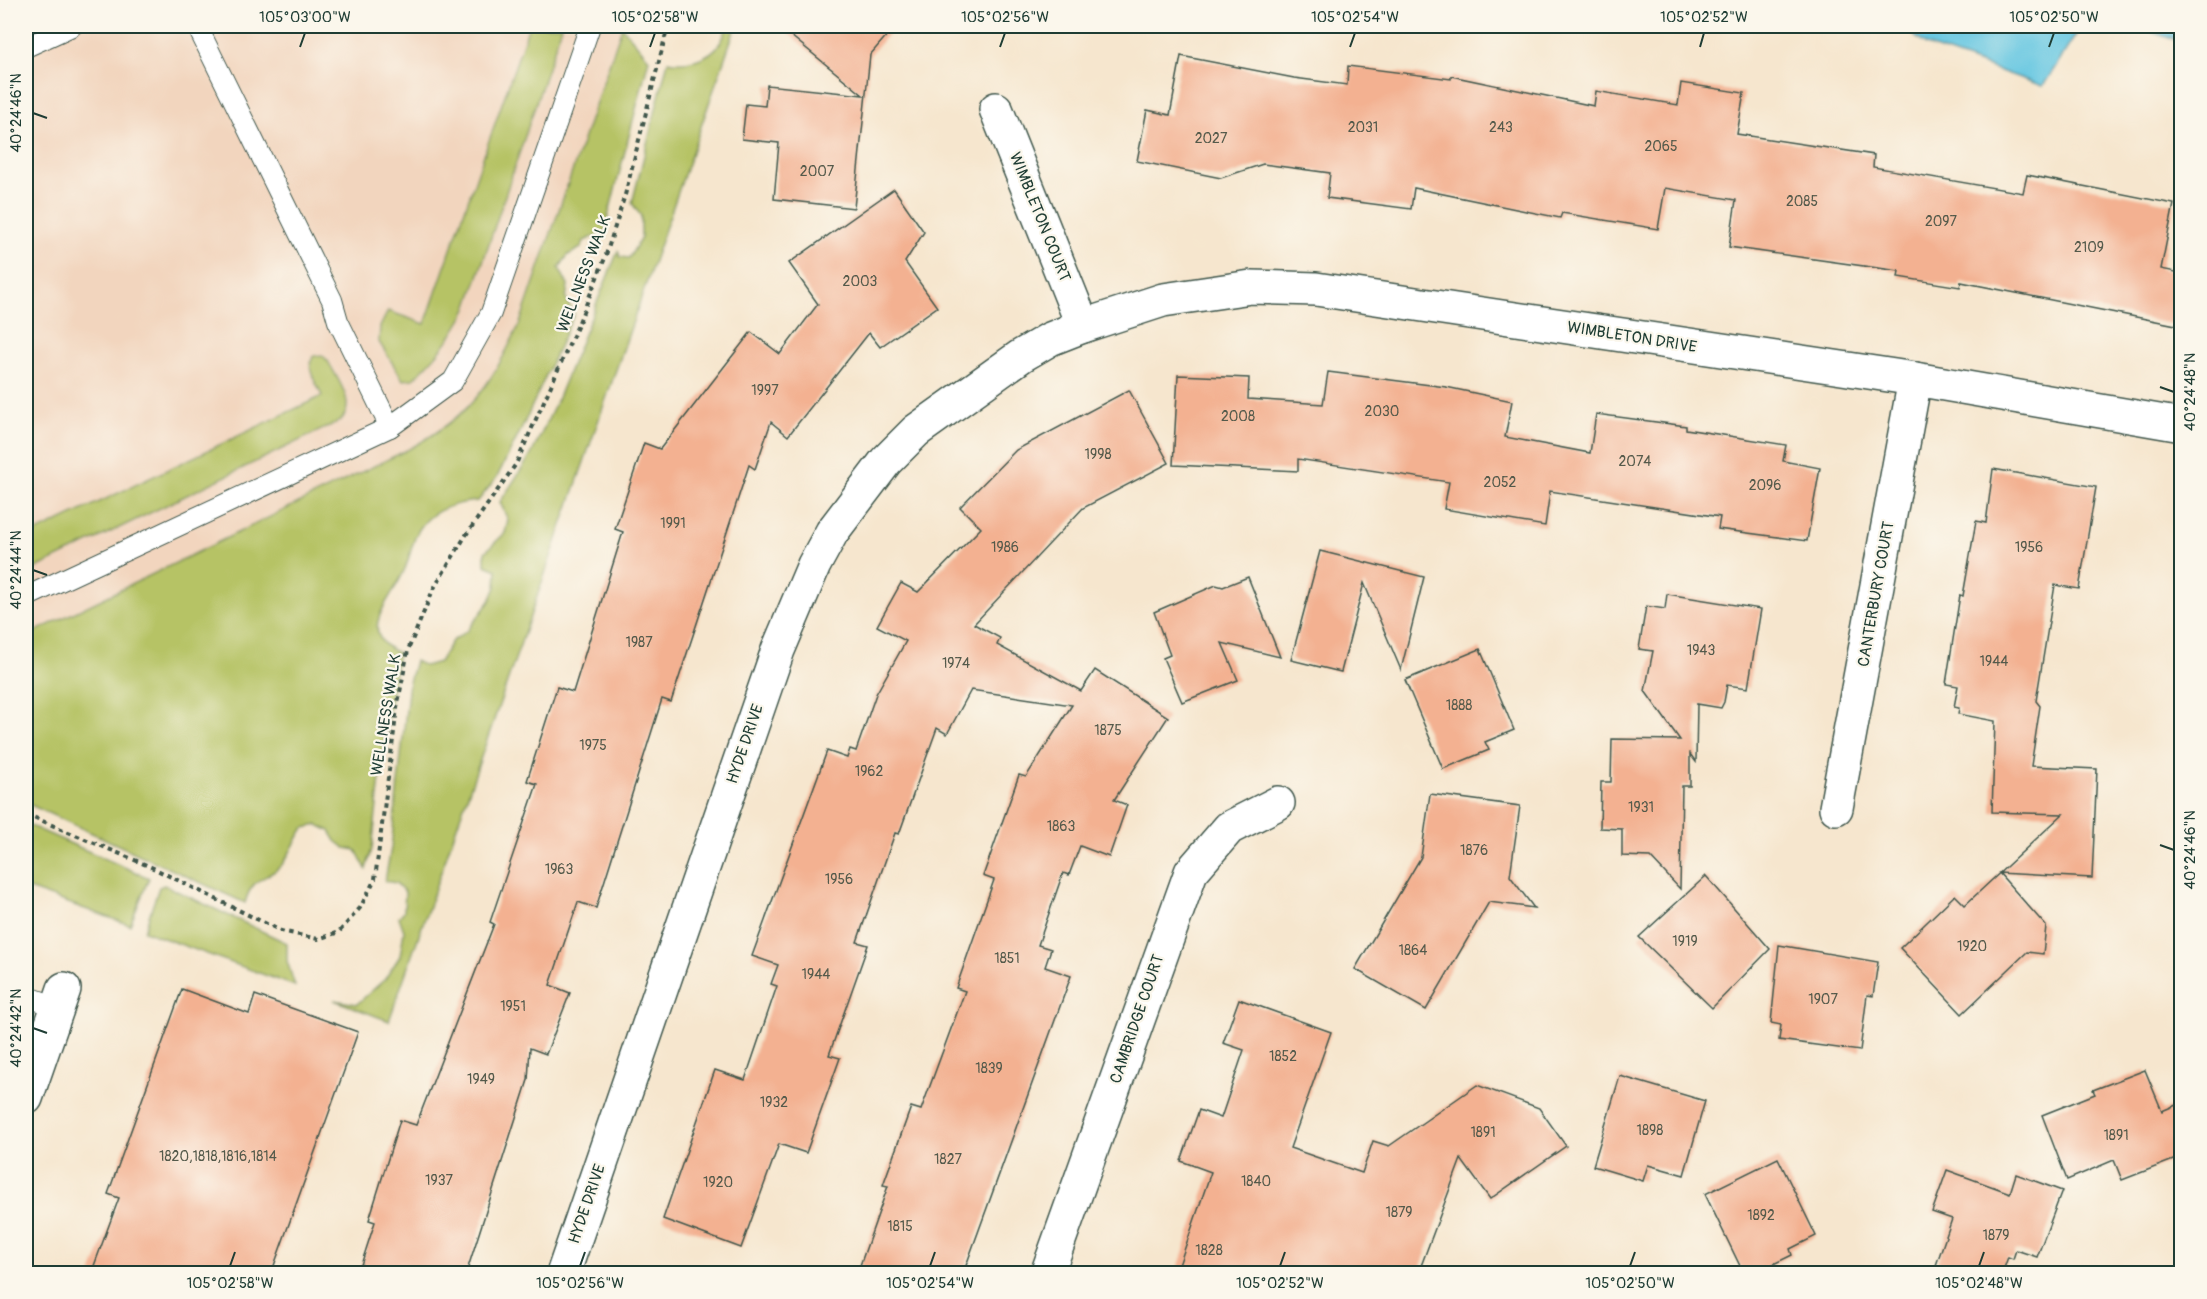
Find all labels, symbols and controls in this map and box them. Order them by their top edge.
text: 105°03'00"W [259,8,351,27]
text: 105°02'58"W [611,8,699,27]
text: 105°02'56"W [961,8,1049,27]
text: 105°02'54"W [1311,8,1399,27]
text: 105°02'52"W [1660,8,1748,27]
text: 105°02'50"W [2009,8,2099,27]
text: 40°24'46"N [7,73,26,153]
house number: 2031 [1348,119,1378,136]
house number: 243 [1489,119,1513,136]
house number: 2027 [1195,130,1228,147]
house number: 2065 [1644,138,1678,155]
street label: WIMBLETON COURT [1005,149,1075,285]
house number: 2007 [800,163,835,180]
house number: 2085 [1786,193,1818,210]
street label: WELLNESS WALK [553,213,616,335]
house number: 2097 [1925,213,1958,230]
house number: 2109 [2074,239,2104,256]
house number: 2003 [843,273,878,290]
street label: WIMBLETON DRIVE [1566,317,1698,357]
text: 40°24'48"N [2181,353,2200,431]
house number: 1997 [751,382,779,399]
house number: 2030 [1365,403,1399,420]
house number: 2008 [1221,408,1255,425]
house number: 1998 [1085,446,1111,463]
house number: 2074 [1619,453,1651,470]
house number: 2052 [1484,474,1517,491]
house number: 2096 [1749,477,1781,494]
house number: 1991 [660,515,686,532]
street label: CANTERBURY COURT [1853,520,1899,668]
text: 40°24'44"N [7,530,26,610]
house number: 1986 [991,539,1019,556]
house number: 1956 [2015,539,2043,556]
house number: 1987 [625,634,653,651]
house number: 1943 [1687,642,1715,659]
street label: WELLNESS WALK [366,652,406,777]
house number: 1944 [1980,653,2008,670]
house number: 1974 [942,655,970,672]
house number: 1888 [1446,697,1472,714]
street label: HYDE DRIVE [722,702,768,786]
house number: 1875 [1094,722,1122,739]
house number: 1975 [579,737,607,754]
house number: 1962 [855,763,883,780]
house number: 1931 [1628,799,1654,816]
text: 40°24'46"N [2181,810,2200,890]
house number: 1863 [1047,818,1075,835]
house number: 1876 [1460,842,1488,859]
house number: 1963 [545,861,574,878]
house number: 1956 [825,871,853,888]
house number: 1919 [1672,933,1698,950]
house number: 1920 [1957,938,1987,955]
house number: 1864 [1399,942,1427,959]
house number: 1851 [994,950,1020,967]
street label: CAMBRIDGE COURT [1106,952,1168,1086]
house number: 1944 [802,966,830,983]
text: 40°24'42"N [7,989,26,1067]
house number: 1907 [1808,991,1838,1008]
house number: 1951 [500,998,526,1015]
house number: 1852 [1269,1048,1297,1065]
house number: 1839 [975,1060,1003,1077]
house number: 1949 [467,1071,495,1088]
house number: 1932 [760,1094,788,1111]
house number: 1898 [1637,1122,1663,1139]
house number: 1891 [1470,1124,1496,1141]
house number: 1891 [2103,1127,2129,1144]
house number: 1820,1818,1816,1814 [159,1148,277,1165]
house number: 1827 [934,1151,962,1168]
street label: HYDE DRIVE [564,1162,610,1246]
house number: 1937 [425,1172,454,1189]
house number: 1840 [1241,1173,1271,1190]
house number: 1920 [703,1174,733,1191]
house number: 1879 [1385,1204,1413,1221]
house number: 1892 [1747,1207,1775,1224]
house number: 1815 [887,1218,913,1235]
house number: 1879 [1982,1227,2010,1244]
house number: 1828 [1195,1242,1223,1259]
text: 105°02'58"W [186,1274,274,1293]
text: 105°02'56"W [536,1274,624,1293]
text: 105°02'54"W [886,1274,974,1293]
text: 105°02'52"W [1236,1274,1324,1293]
text: 105°02'50"W [1585,1274,1675,1293]
text: 105°02'48"W [1935,1274,2023,1293]

